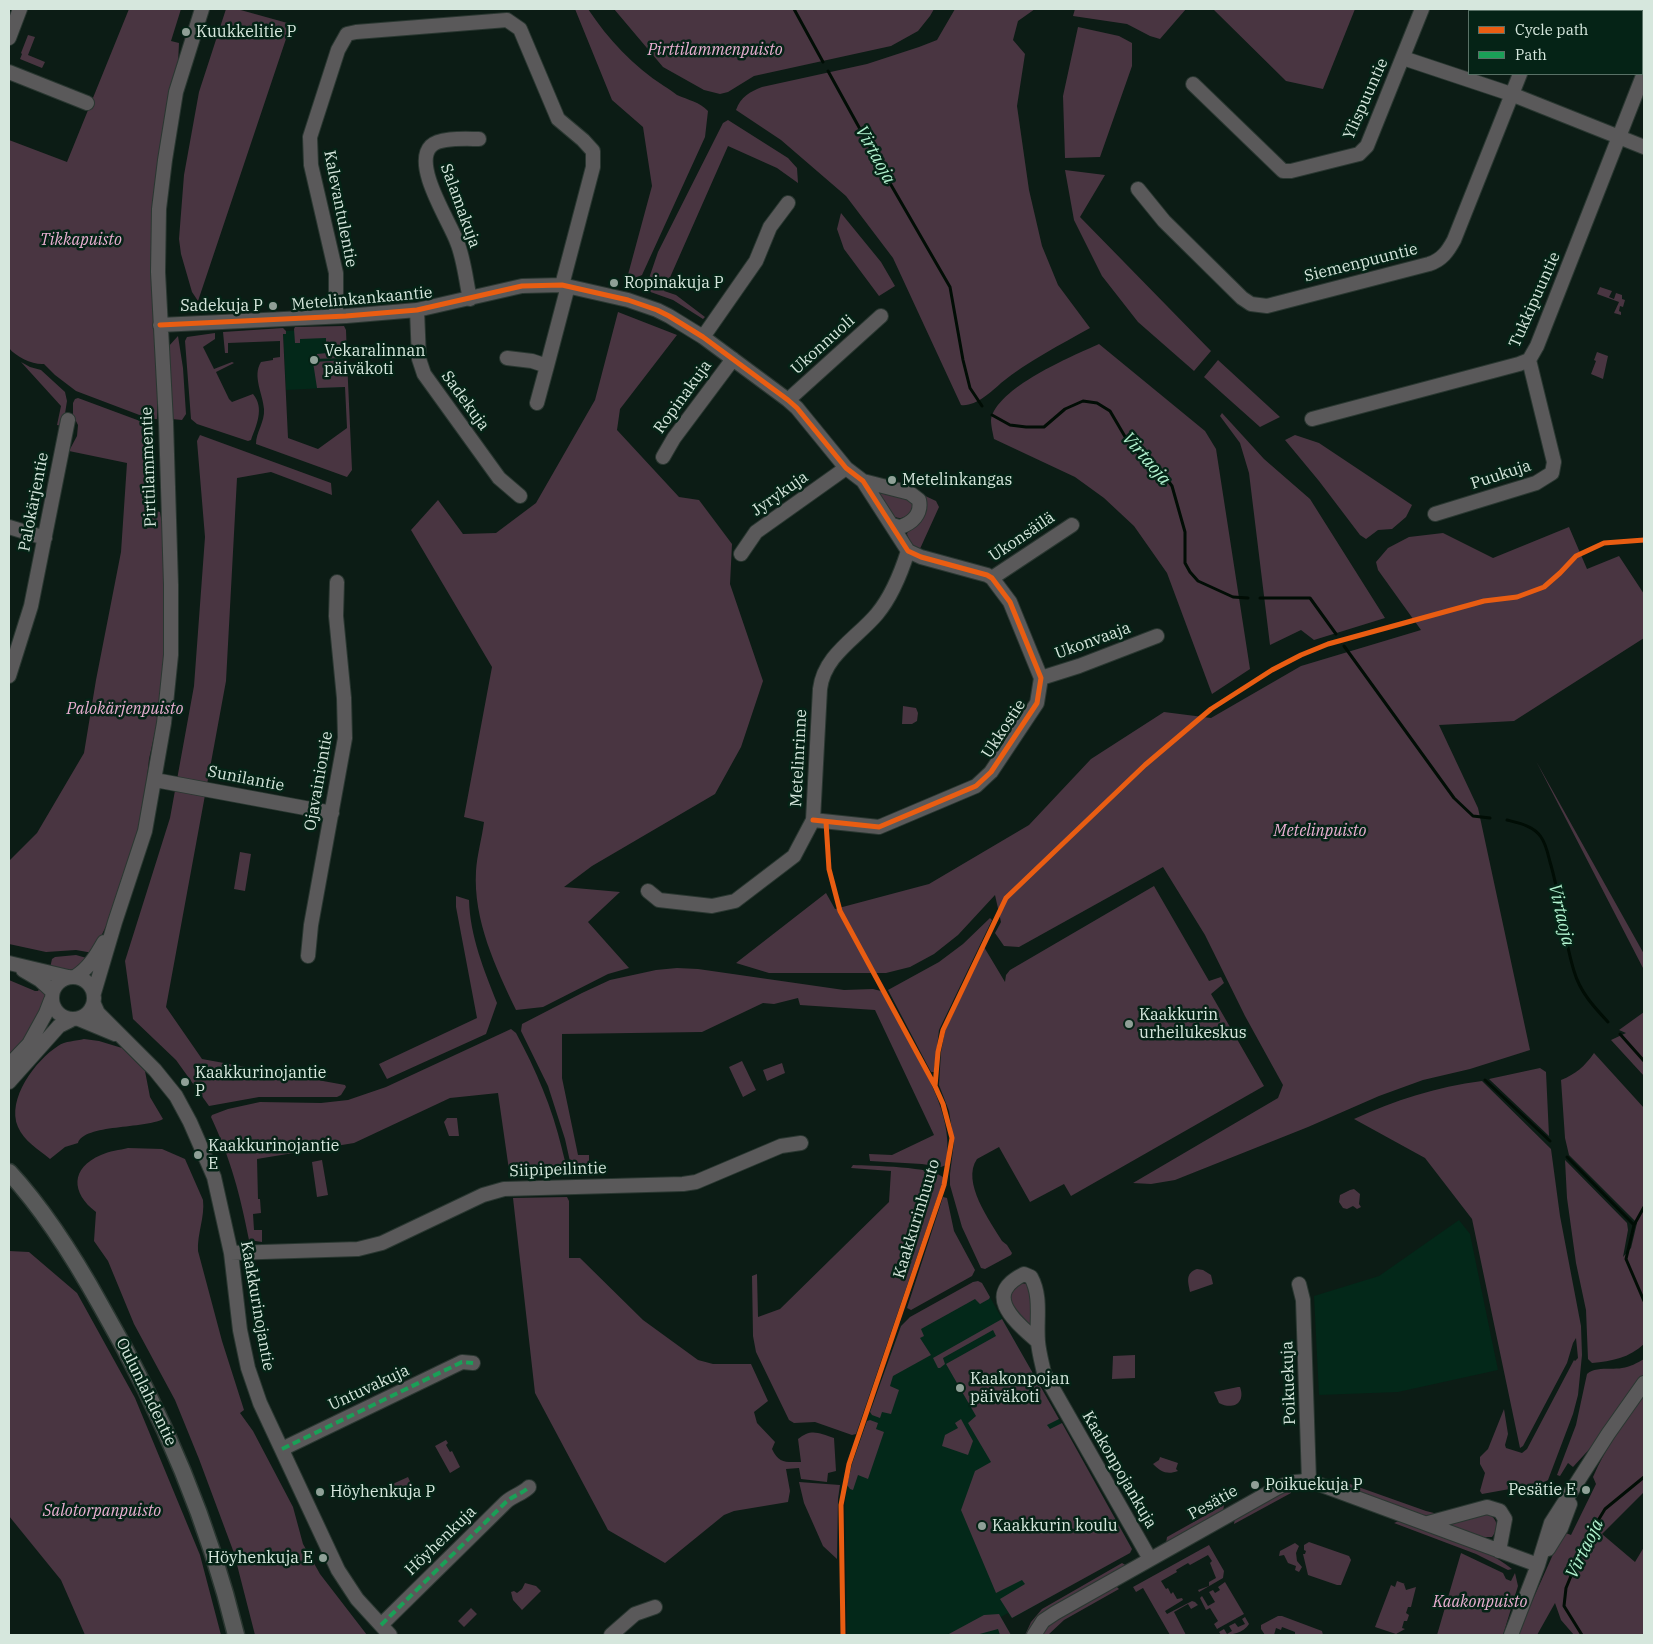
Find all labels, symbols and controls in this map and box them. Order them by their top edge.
legend [1468,10,1643,75]
text: Cycle path [1515,20,1588,39]
place label: Kuukkelitie P [196,22,297,42]
marker: Kuukkelitie P [180,26,192,38]
park label: Pirttilammenpuisto [647,40,783,60]
text: Path [1515,45,1547,64]
street label: Ylispuuntie [1340,55,1392,143]
water label: Virtaoja [850,122,900,188]
street label: Kalevantulentie [319,149,361,269]
street label: Salamakuja [436,161,484,251]
park label: Tikkapuisto [40,230,122,250]
street label: Siemenpuuntie [1302,240,1420,286]
street label: Tukkipuuntie [1505,249,1565,351]
place label: Ropinakuja P [624,273,724,293]
marker: Ropinakuja P [608,277,620,289]
street label: Metelinkankaantie [291,283,433,315]
place label: Sadekuja P [180,296,263,316]
marker: Sadekuja P [267,300,279,312]
street label: Ukonnuoli [787,311,859,379]
place label: Vekaralinnan päiväkoti [324,341,425,379]
marker: Vekaralinnan päiväkoti [308,354,320,366]
street label: Ropinakuja [650,357,716,437]
street label: Sadekuja [437,367,493,435]
street label: Pirttilammentie [137,406,161,528]
water label: Virtaoja [1117,428,1175,490]
street label: Palokärjentie [15,451,53,553]
street label: Puukuja [1468,456,1534,494]
street label: Jyrykuja [748,468,812,520]
place label: Metelinkangas [902,470,1012,490]
marker: Metelinkangas [886,474,898,486]
street label: Ukonsäilä [985,508,1059,566]
street label: Ukonvaaja [1052,618,1134,664]
street label: Ukkostie [978,696,1030,762]
park label: Palokärjenpuisto [67,699,183,719]
street label: Metelinrinne [787,709,811,807]
street label: Ojavainiontie [301,730,337,832]
street label: Sunilantie [206,762,286,796]
park label: Metelinpuisto [1274,821,1366,841]
water label: Virtaoja [1543,882,1579,948]
place label: Kaakkurin urheilukeskus [1139,1005,1247,1043]
marker: Kaakkurin urheilukeskus [1123,1018,1135,1030]
place label: Kaakkurinojantie P [195,1063,326,1101]
marker: Kaakkurinojantie P [179,1076,191,1088]
place label: Kaakkurinojantie E [208,1136,339,1174]
marker: Kaakkurinojantie E [192,1149,204,1161]
street label: Kaakkurinhuuto [890,1157,944,1281]
street label: Siipipeilintie [509,1159,607,1181]
street label: Kaakkurinojantie [236,1240,278,1372]
street label: Oulunlahdentie [112,1335,180,1449]
street label: Poikuekuja [1278,1341,1300,1425]
street label: Untuvakuja [325,1361,413,1415]
place label: Kaakonpojan päiväkoti [970,1369,1070,1407]
marker: Kaakonpojan päiväkoti [954,1382,966,1394]
street label: Kaakonpojankuja [1078,1408,1160,1532]
place label: Poikuekuja P [1265,1475,1363,1495]
marker: Poikuekuja P [1249,1479,1261,1491]
place label: Pesätie E [1508,1480,1576,1500]
place label: Höyhenkuja P [330,1482,435,1502]
street label: Pesätie [1185,1482,1241,1524]
marker: Pesätie E [1580,1484,1592,1496]
marker: Höyhenkuja P [314,1486,326,1498]
park label: Salotorpanpuisto [43,1501,161,1521]
street label: Höyhenkuja [401,1502,481,1580]
place label: Kaakkurin koulu [992,1516,1118,1536]
water label: Virtaoja [1561,1516,1609,1582]
marker: Kaakkurin koulu [976,1520,988,1532]
place label: Höyhenkuja E [207,1548,313,1568]
marker: Höyhenkuja E [317,1552,329,1564]
park label: Kaakonpuisto [1433,1592,1527,1612]

